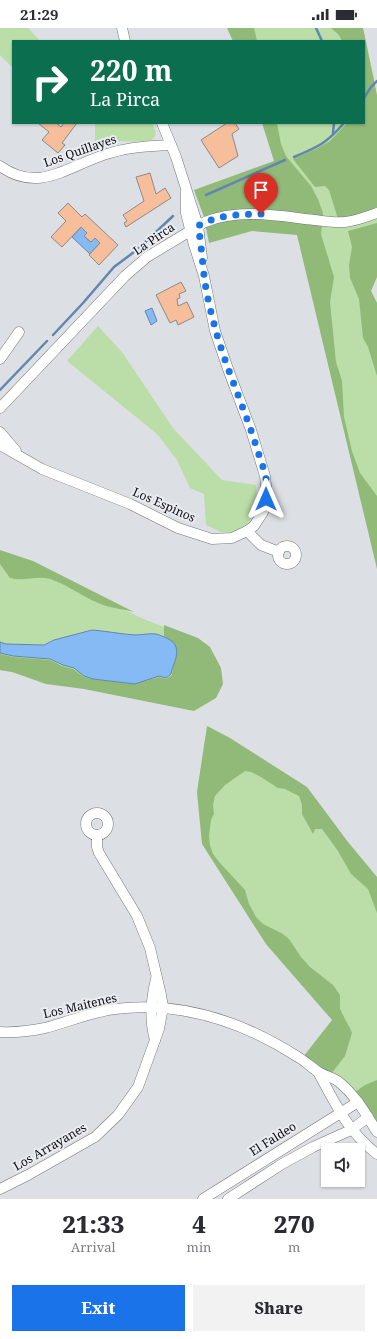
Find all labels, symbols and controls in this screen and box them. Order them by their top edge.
text: 21:29 [20,4,58,24]
text: 220 m [90,51,172,89]
icon: right [24,56,76,108]
text: La Pirca [90,87,160,111]
street label: Los Quillayes [41,130,118,171]
pin [244,173,278,214]
icon: arrive [250,179,272,201]
street label: La Pirca [130,218,178,259]
position arrow [245,478,287,520]
street label: Los Espinos [130,483,198,526]
street label: Los Maitenes [41,989,118,1022]
street label: El Faldeo [246,1118,299,1160]
street label: Los Arrayanes [10,1119,90,1174]
map controls [321,1143,365,1187]
button: sound [321,1143,365,1187]
text: 21:33 [62,1207,124,1240]
text: 4 [192,1207,206,1240]
text: 270 [274,1207,315,1240]
text: Arrival [71,1238,116,1256]
text: min [187,1238,211,1256]
text: m [288,1238,300,1256]
button: Exit [12,1285,185,1331]
button: Share [193,1285,365,1331]

